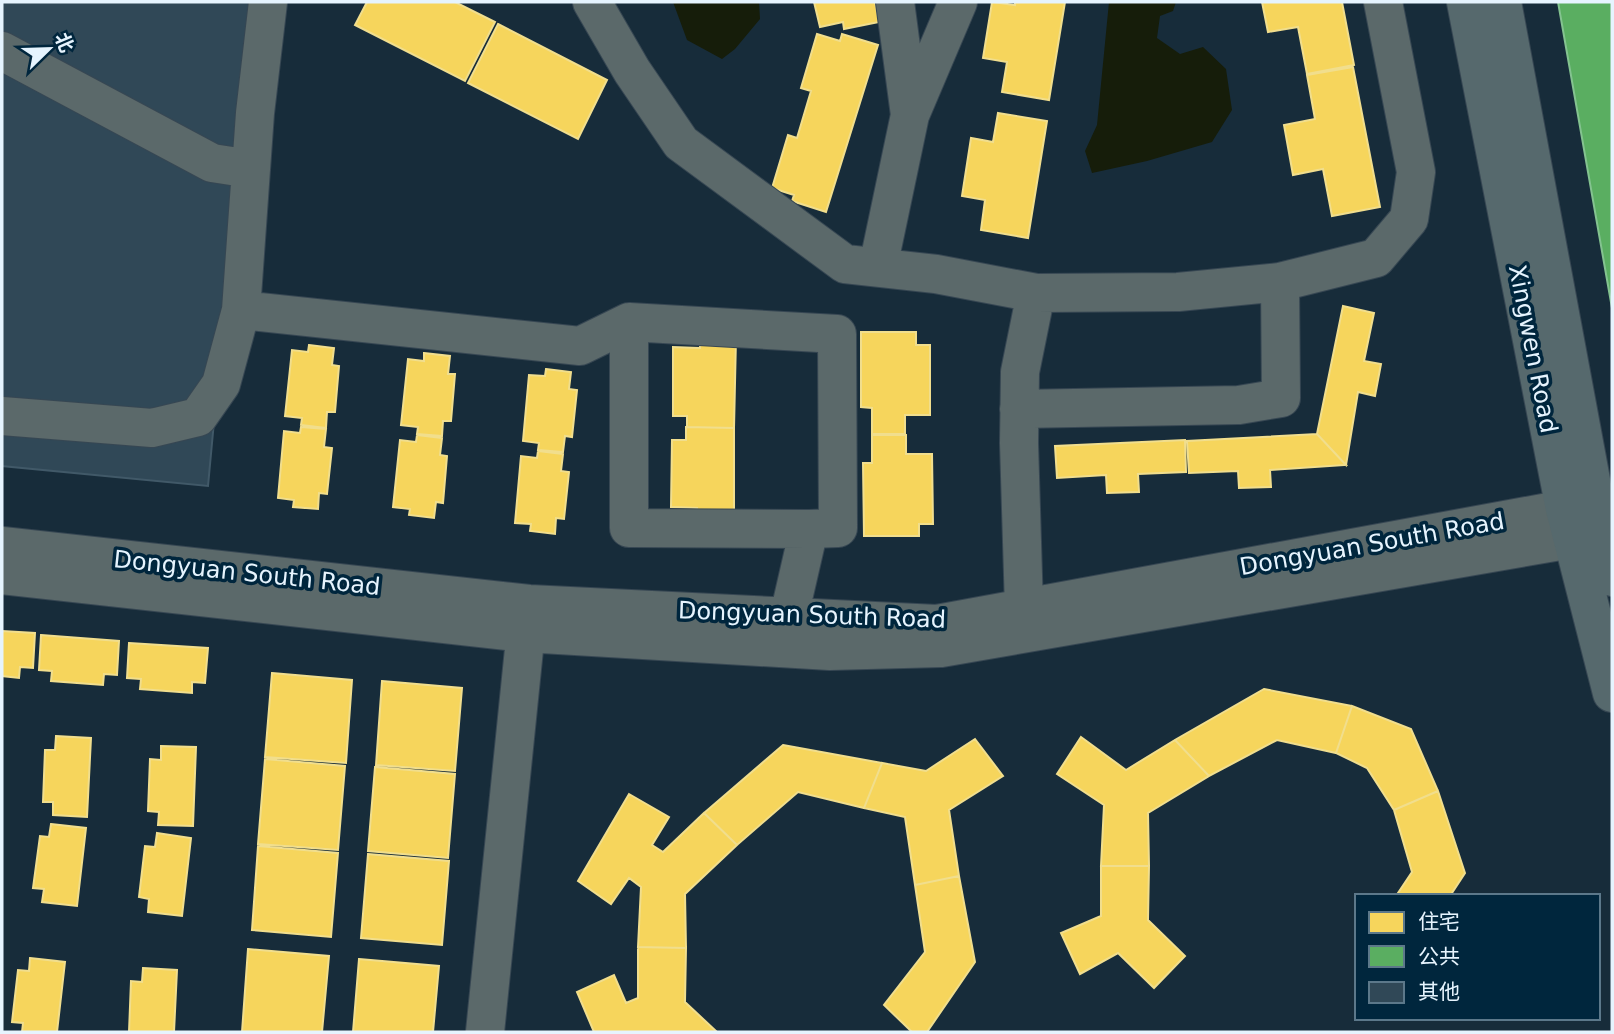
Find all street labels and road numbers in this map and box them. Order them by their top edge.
street label: Xingwen Road [1503,262,1563,436]
street label: Dongyuan South Road [1238,507,1506,581]
street label: Dongyuan South Road [112,545,382,601]
street label: Dongyuan South Road [678,596,946,634]

